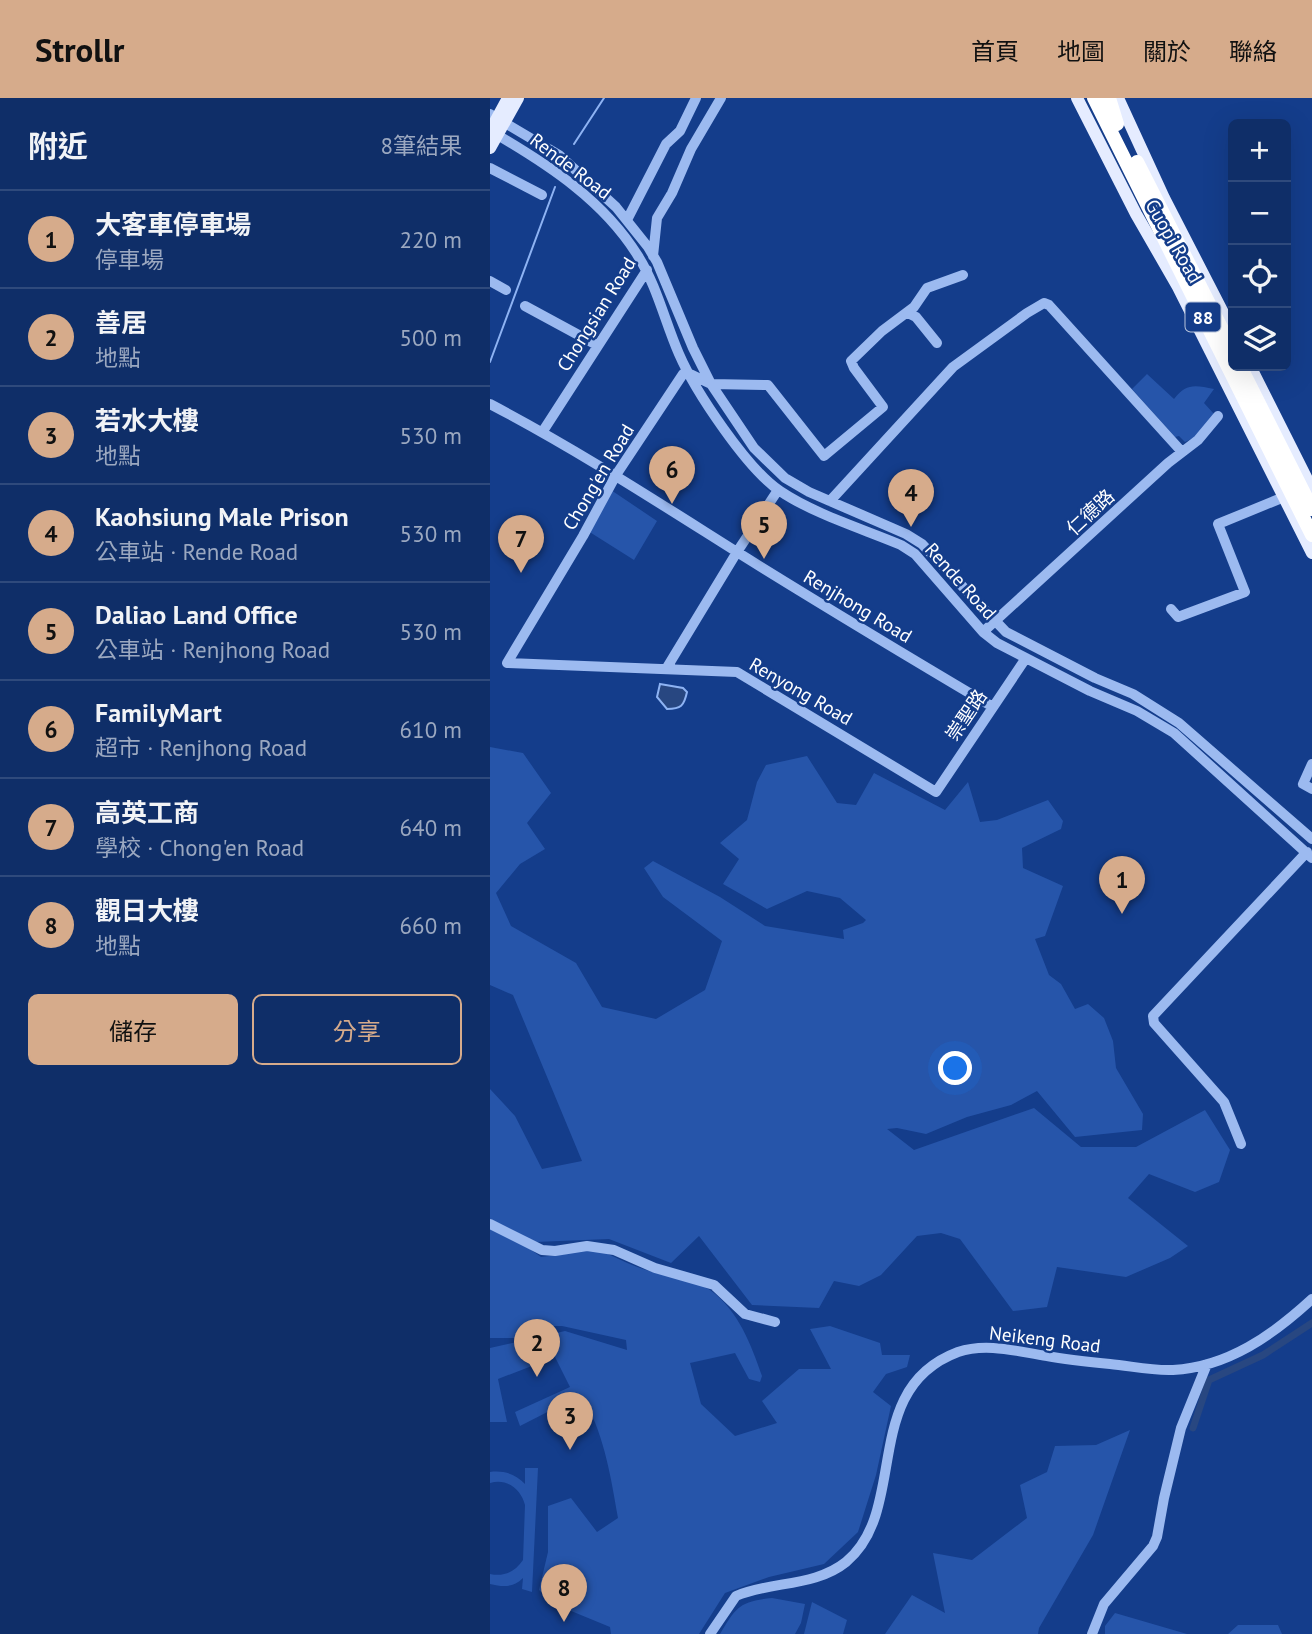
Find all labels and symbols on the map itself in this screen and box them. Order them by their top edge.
street label: Rende Road [526,128,616,204]
street label: Guopi Road [1140,195,1208,287]
street label: Chongsian Road [551,252,641,376]
road number: 88 [1186,302,1220,331]
street label: Chong'en Road [557,420,639,534]
pin: 6 [649,446,695,504]
pin: 4 [888,469,934,527]
street label: 仁德路 [1061,484,1119,540]
pin: 5 [741,501,787,559]
pin: 7 [498,515,544,573]
street label: Rende Road [920,537,1002,625]
street label: Renjhong Road [800,564,916,648]
street label: Renyong Road [745,652,857,730]
street label: 崇聖路 [940,685,992,745]
pin: 1 [1099,856,1145,914]
your location [938,1051,972,1085]
pin: 2 [514,1319,560,1377]
street label: Neikeng Road [988,1320,1102,1358]
pin: 3 [547,1392,593,1450]
pin: 8 [541,1564,587,1622]

